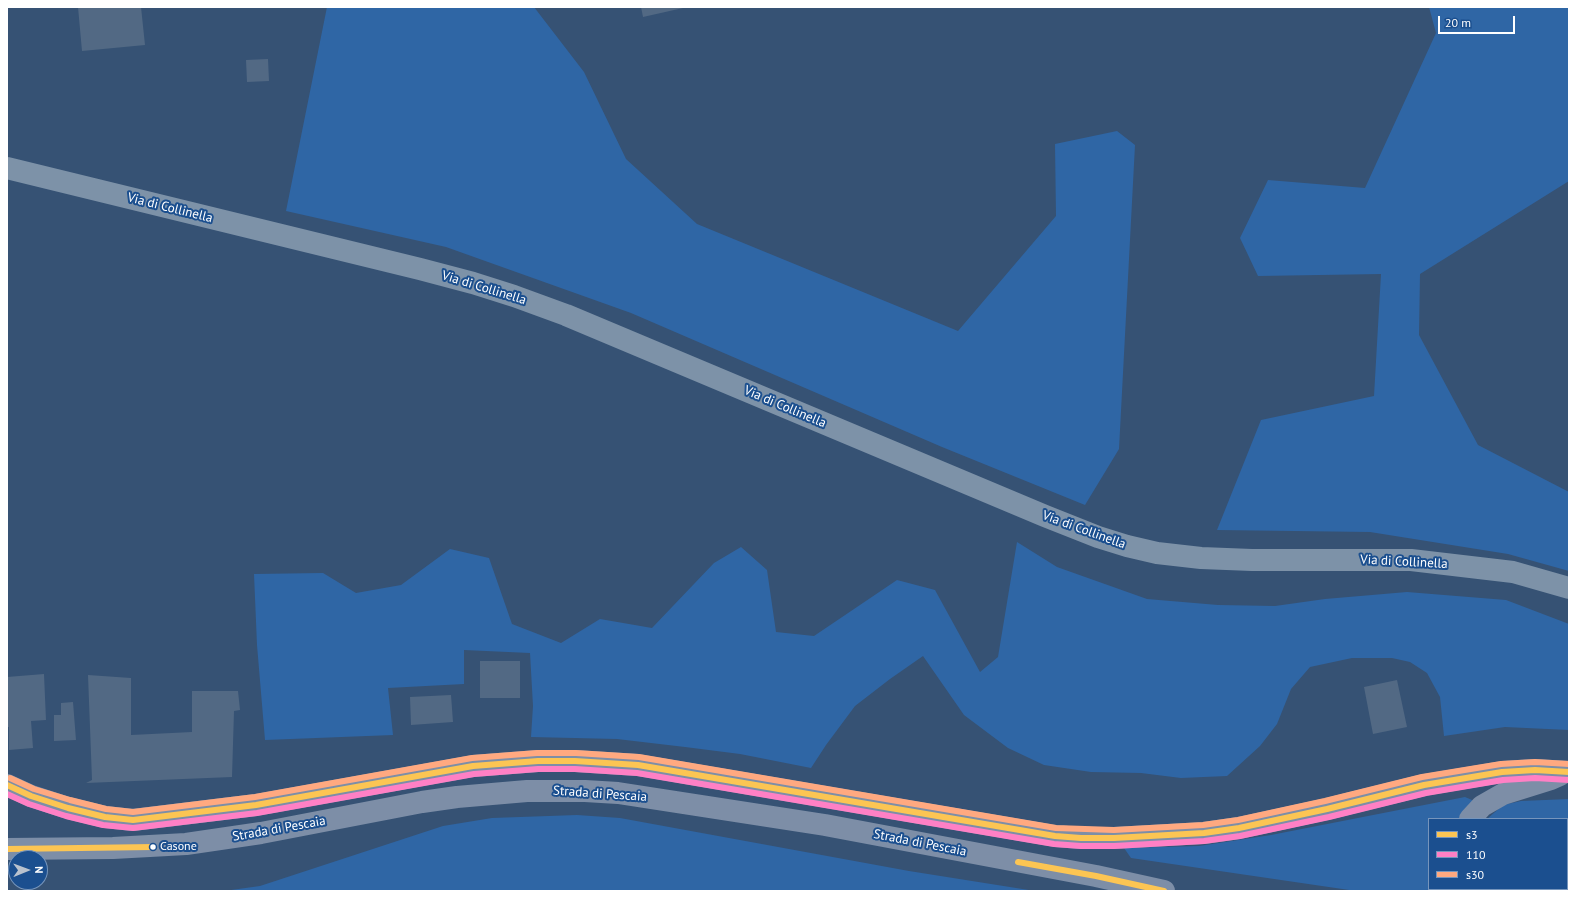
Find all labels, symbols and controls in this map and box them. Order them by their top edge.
scale bar [1440,8,1517,34]
text: 20 m [1445,15,1471,30]
street label: Via di Collinella [126,190,214,226]
street label: Via di Collinella [440,268,528,308]
street label: Via di Collinella [742,383,828,431]
street label: Via di Collinella [1040,508,1128,552]
street label: Via di Collinella [1360,552,1448,572]
street label: Strada di Pescaia [552,783,648,805]
street label: Strada di Pescaia [231,813,327,845]
legend [1428,818,1568,890]
street label: Strada di Pescaia [872,826,968,860]
text: s3 [1466,827,1478,842]
place label: Casone [160,840,197,854]
marker: Casone [148,842,158,852]
text: 110 [1466,847,1486,862]
north arrow [8,850,48,890]
text: N [32,866,46,874]
text: s30 [1466,867,1484,882]

